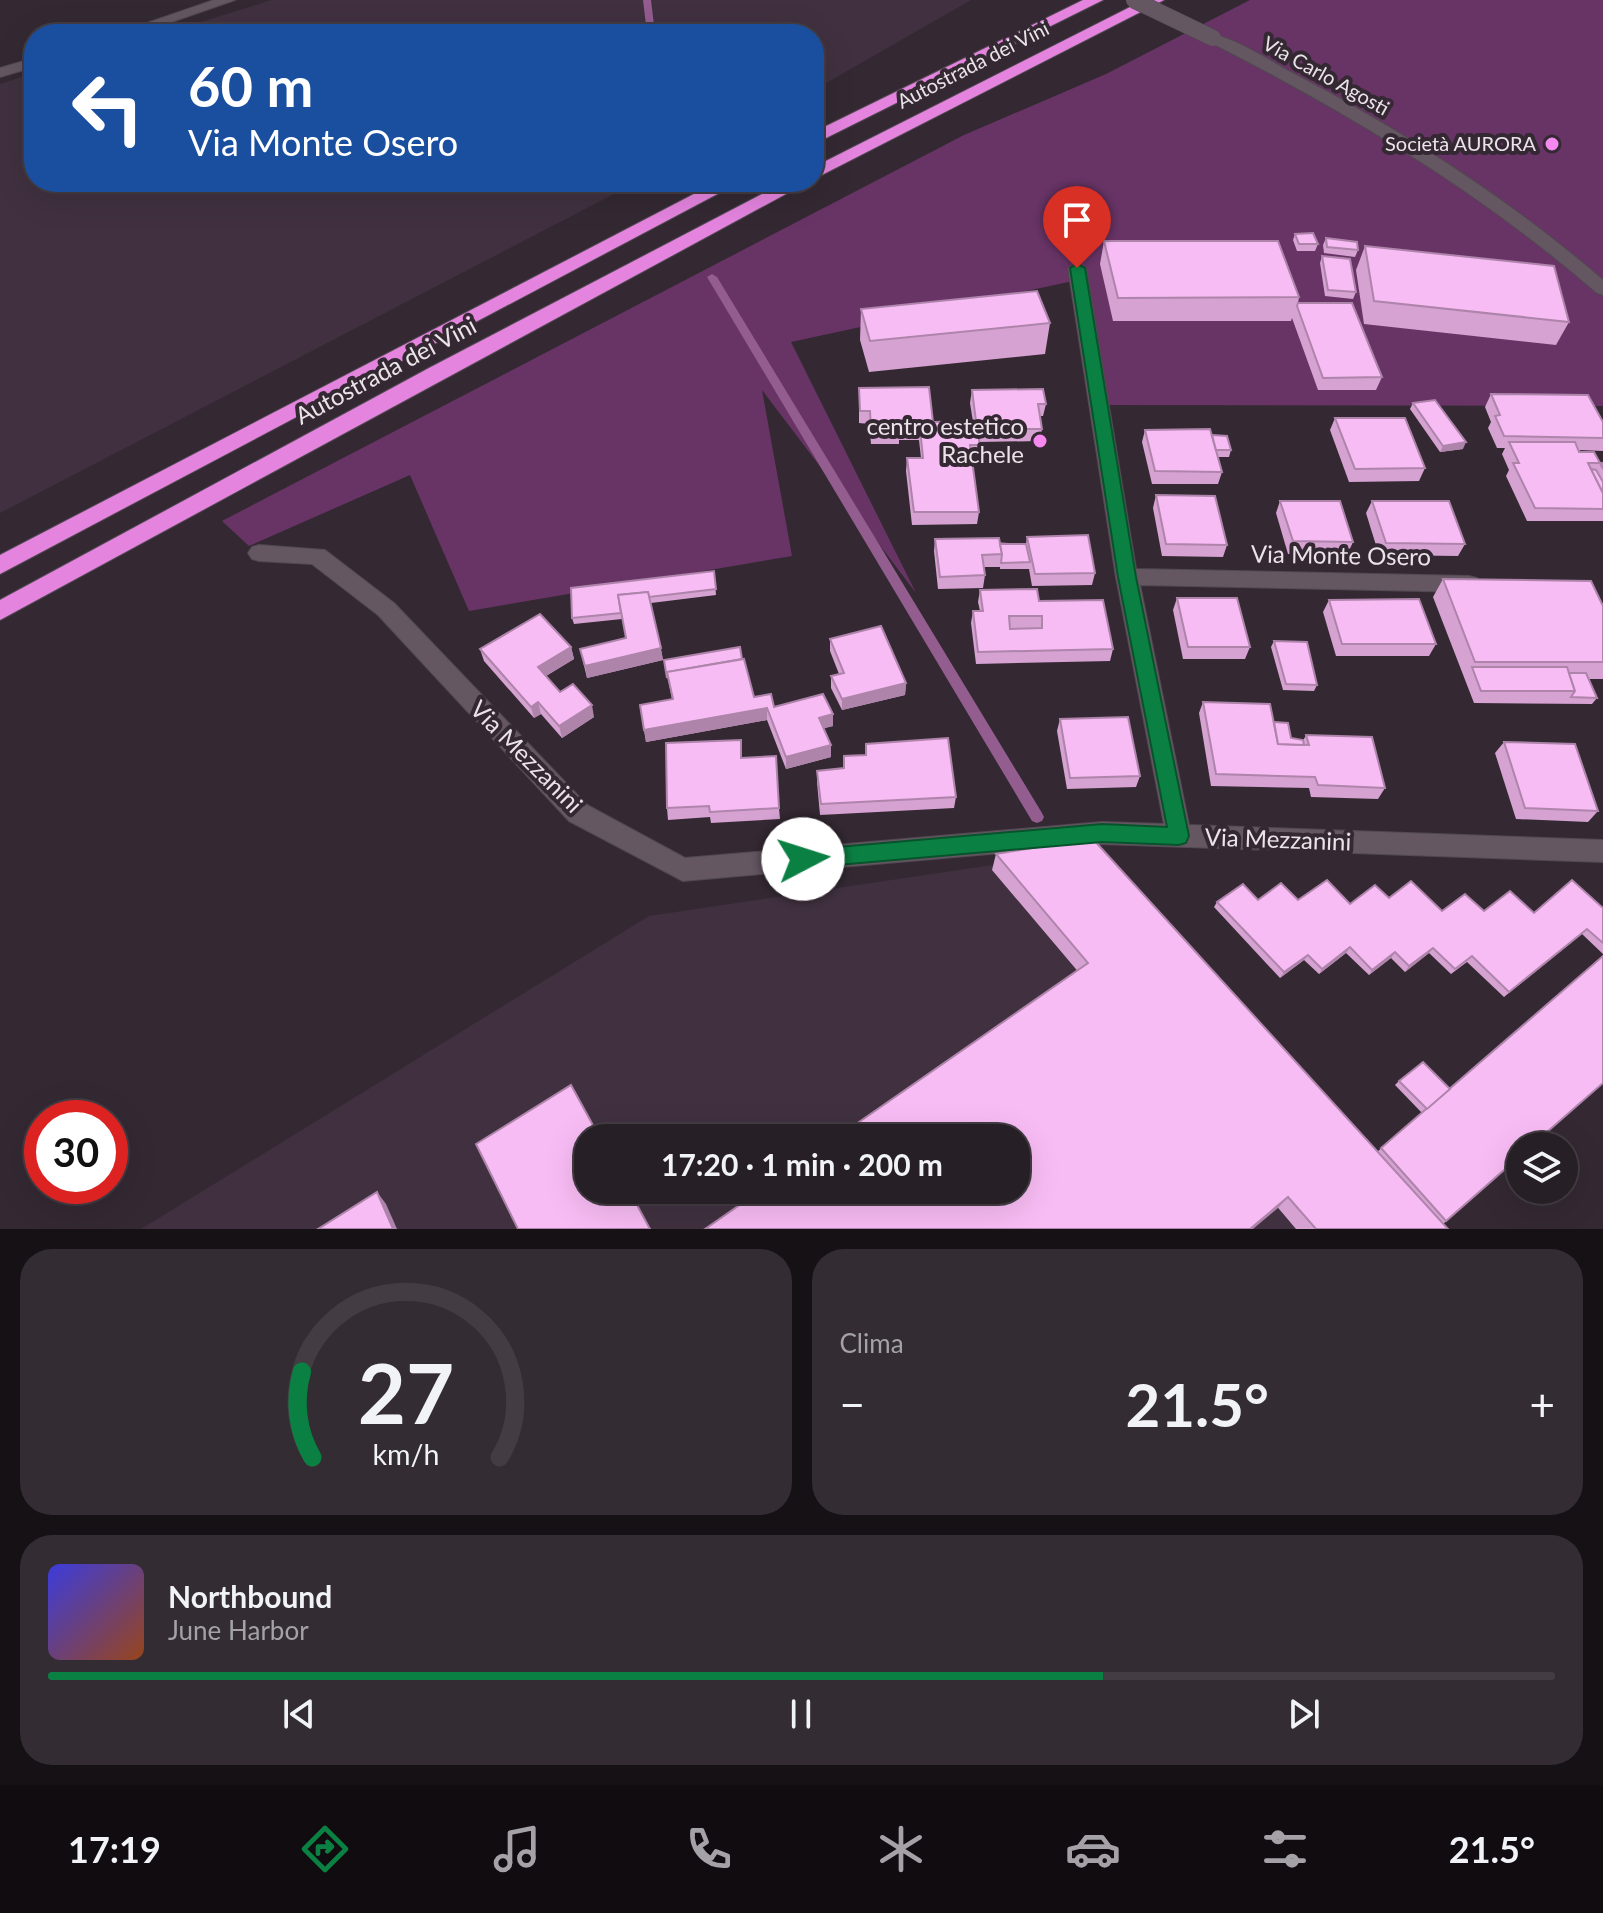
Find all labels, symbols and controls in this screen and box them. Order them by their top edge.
street label: Autostrada dei Vini [893,15,1053,113]
street label: Via Carlo Agosti [1259,31,1394,120]
text: 60 m [188,52,313,119]
icon: left [56,56,160,160]
text: Via Monte Osero [188,120,458,164]
place label: Società AURORA [1385,131,1536,155]
marker: Società AURORA [1543,135,1561,153]
pin [1043,186,1111,268]
icon: arrive [1055,198,1099,242]
street label: Autostrada dei Vini [290,310,481,430]
place label: centro estetico Rachele [866,411,1024,468]
marker: centro estetico Rachele [1031,432,1049,450]
street label: Via Monte Osero [1251,538,1431,571]
street label: Via Mezzanini [465,694,589,818]
position arrow [761,817,845,901]
street label: Via Mezzanini [1204,821,1352,856]
speed limit sign: 30 [24,1100,128,1204]
map controls [1506,1132,1578,1204]
button: layers [1506,1132,1578,1204]
text: 17:20 · 1 min · 200 m [661,1146,943,1182]
text: Clima [840,1327,904,1359]
text: 27 [358,1342,454,1442]
text: 21.5° [1125,1368,1269,1440]
text: − [840,1378,865,1430]
text: + [1529,1378,1555,1430]
text: km/h [372,1437,439,1471]
text: Northbound [168,1578,332,1614]
text: June Harbor [168,1614,309,1646]
icon: previous [277,1692,321,1736]
icon: pause [779,1692,823,1736]
icon: next [1282,1692,1326,1736]
icon: directions [297,1821,353,1877]
icon: music [489,1821,545,1877]
icon: phone [681,1821,737,1877]
icon: climate [873,1821,929,1877]
icon: car [1065,1821,1121,1877]
icon: filters [1257,1821,1313,1877]
text: 17:19 [68,1827,161,1871]
text: 21.5° [1449,1827,1535,1871]

